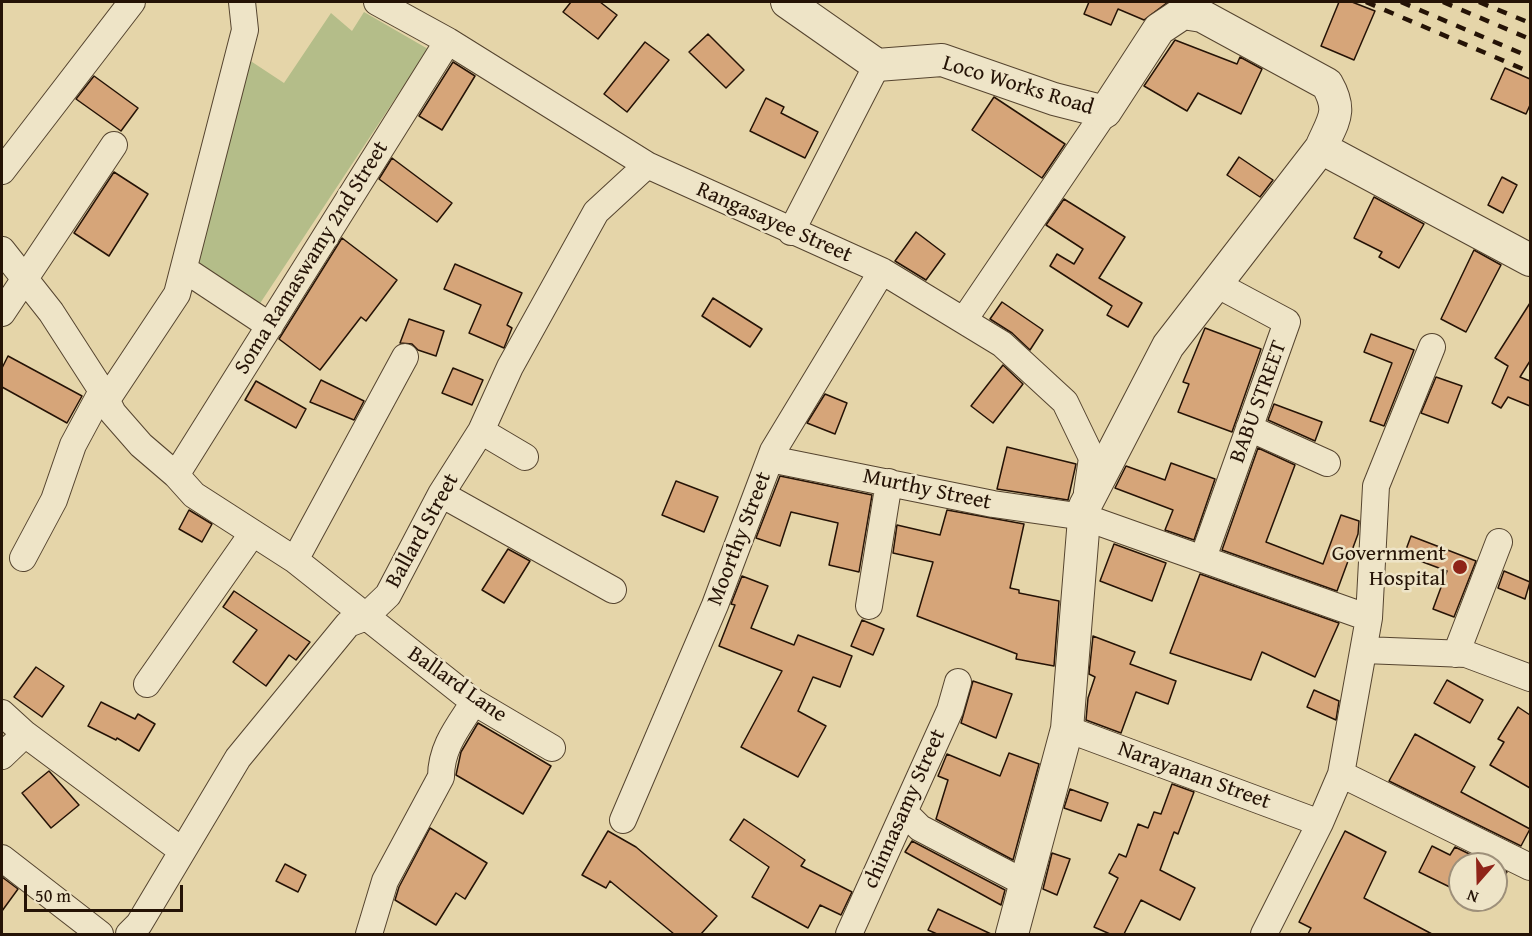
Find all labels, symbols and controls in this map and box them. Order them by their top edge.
street label: Loco Works Road [939,50,1097,122]
street label: Soma Ramaswamy 2nd Street [229,137,395,379]
street label: Rangasayee Street [692,177,856,269]
street label: BABU STREET [1225,337,1293,467]
street label: Murthy Street [860,464,994,516]
street label: Moorthy Street [702,468,778,610]
street label: Ballard Street [381,469,465,593]
place label: Government Hospital [1332,541,1446,592]
marker: Government Hospital [1451,558,1469,576]
street label: Ballard Lane [402,641,512,729]
street label: chinnasamy Street [858,725,952,893]
street label: Narayanan Street [1114,736,1274,816]
north arrow [1448,852,1508,912]
scale bar [27,873,186,911]
text: 50 m [35,882,71,909]
text: N [1463,884,1482,910]

